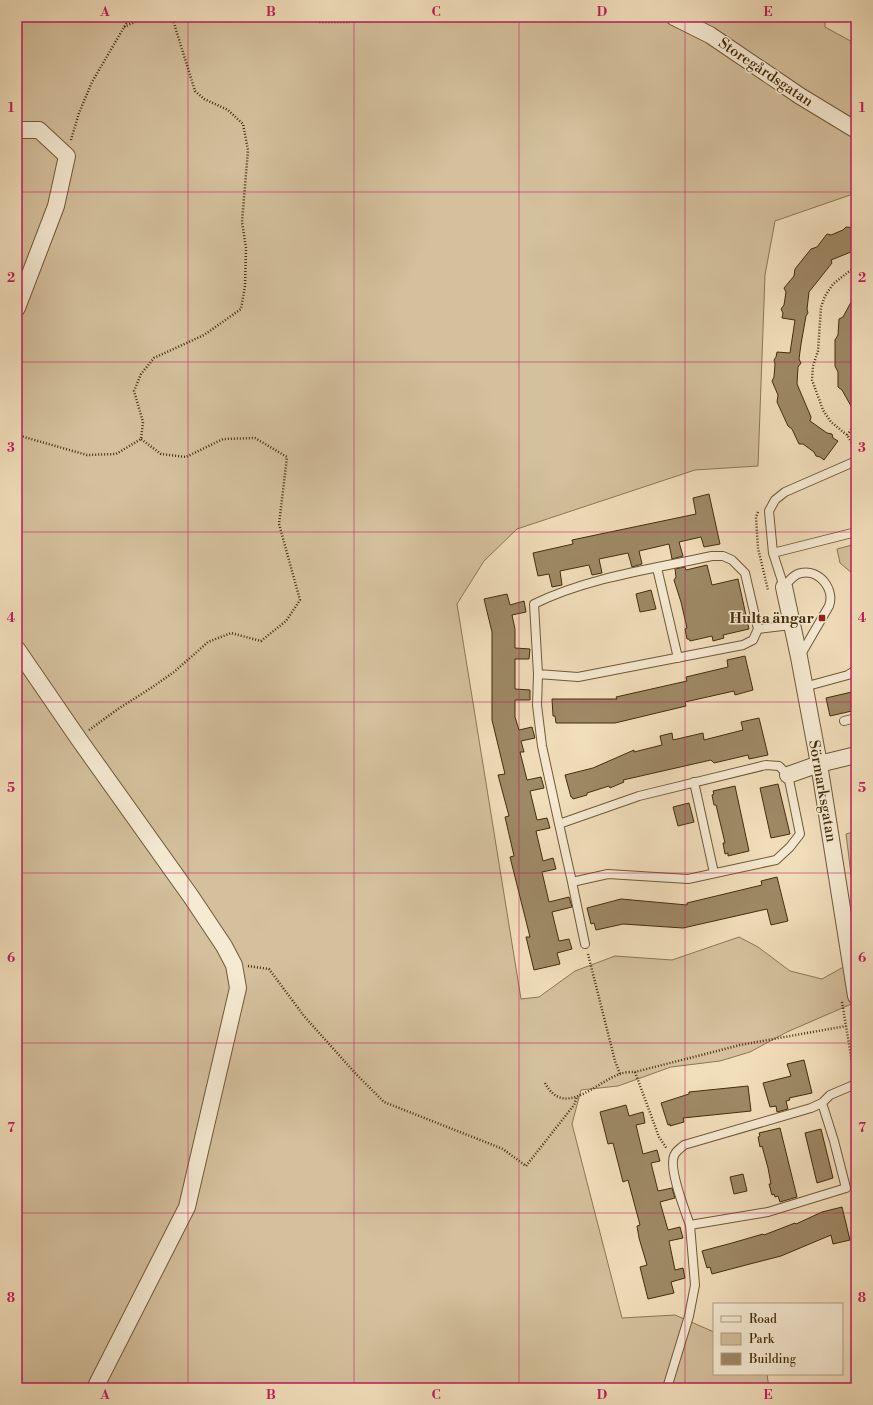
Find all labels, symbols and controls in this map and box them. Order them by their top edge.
text: A [99,4,110,20]
text: B [266,4,276,20]
text: C [431,4,441,20]
text: D [597,4,607,20]
text: E [763,4,773,20]
street label: Storegårdsgatan [715,34,817,111]
text: 1 [8,100,15,116]
text: 1 [859,100,866,116]
text: 2 [7,270,15,286]
text: 2 [858,270,866,286]
text: 3 [7,440,15,456]
text: 3 [858,440,866,456]
place label: Hulta ängar [730,609,814,628]
text: 4 [7,610,16,626]
text: 4 [858,610,867,626]
marker: Hulta ängar [817,613,827,623]
street label: Sörmarksgatan [804,739,841,844]
text: 5 [7,780,15,796]
text: 5 [858,780,866,796]
text: 6 [7,950,15,966]
text: 6 [858,950,866,966]
text: 7 [7,1120,15,1136]
text: 7 [858,1120,866,1136]
text: 8 [7,1290,15,1306]
text: 8 [858,1290,866,1306]
legend [713,1303,843,1375]
text: Road [749,1312,777,1327]
text: Park [749,1332,775,1347]
text: Building [748,1352,797,1367]
text: A [99,1387,110,1403]
text: B [266,1387,276,1403]
text: C [431,1387,441,1403]
text: D [597,1387,607,1403]
text: E [763,1387,773,1403]

